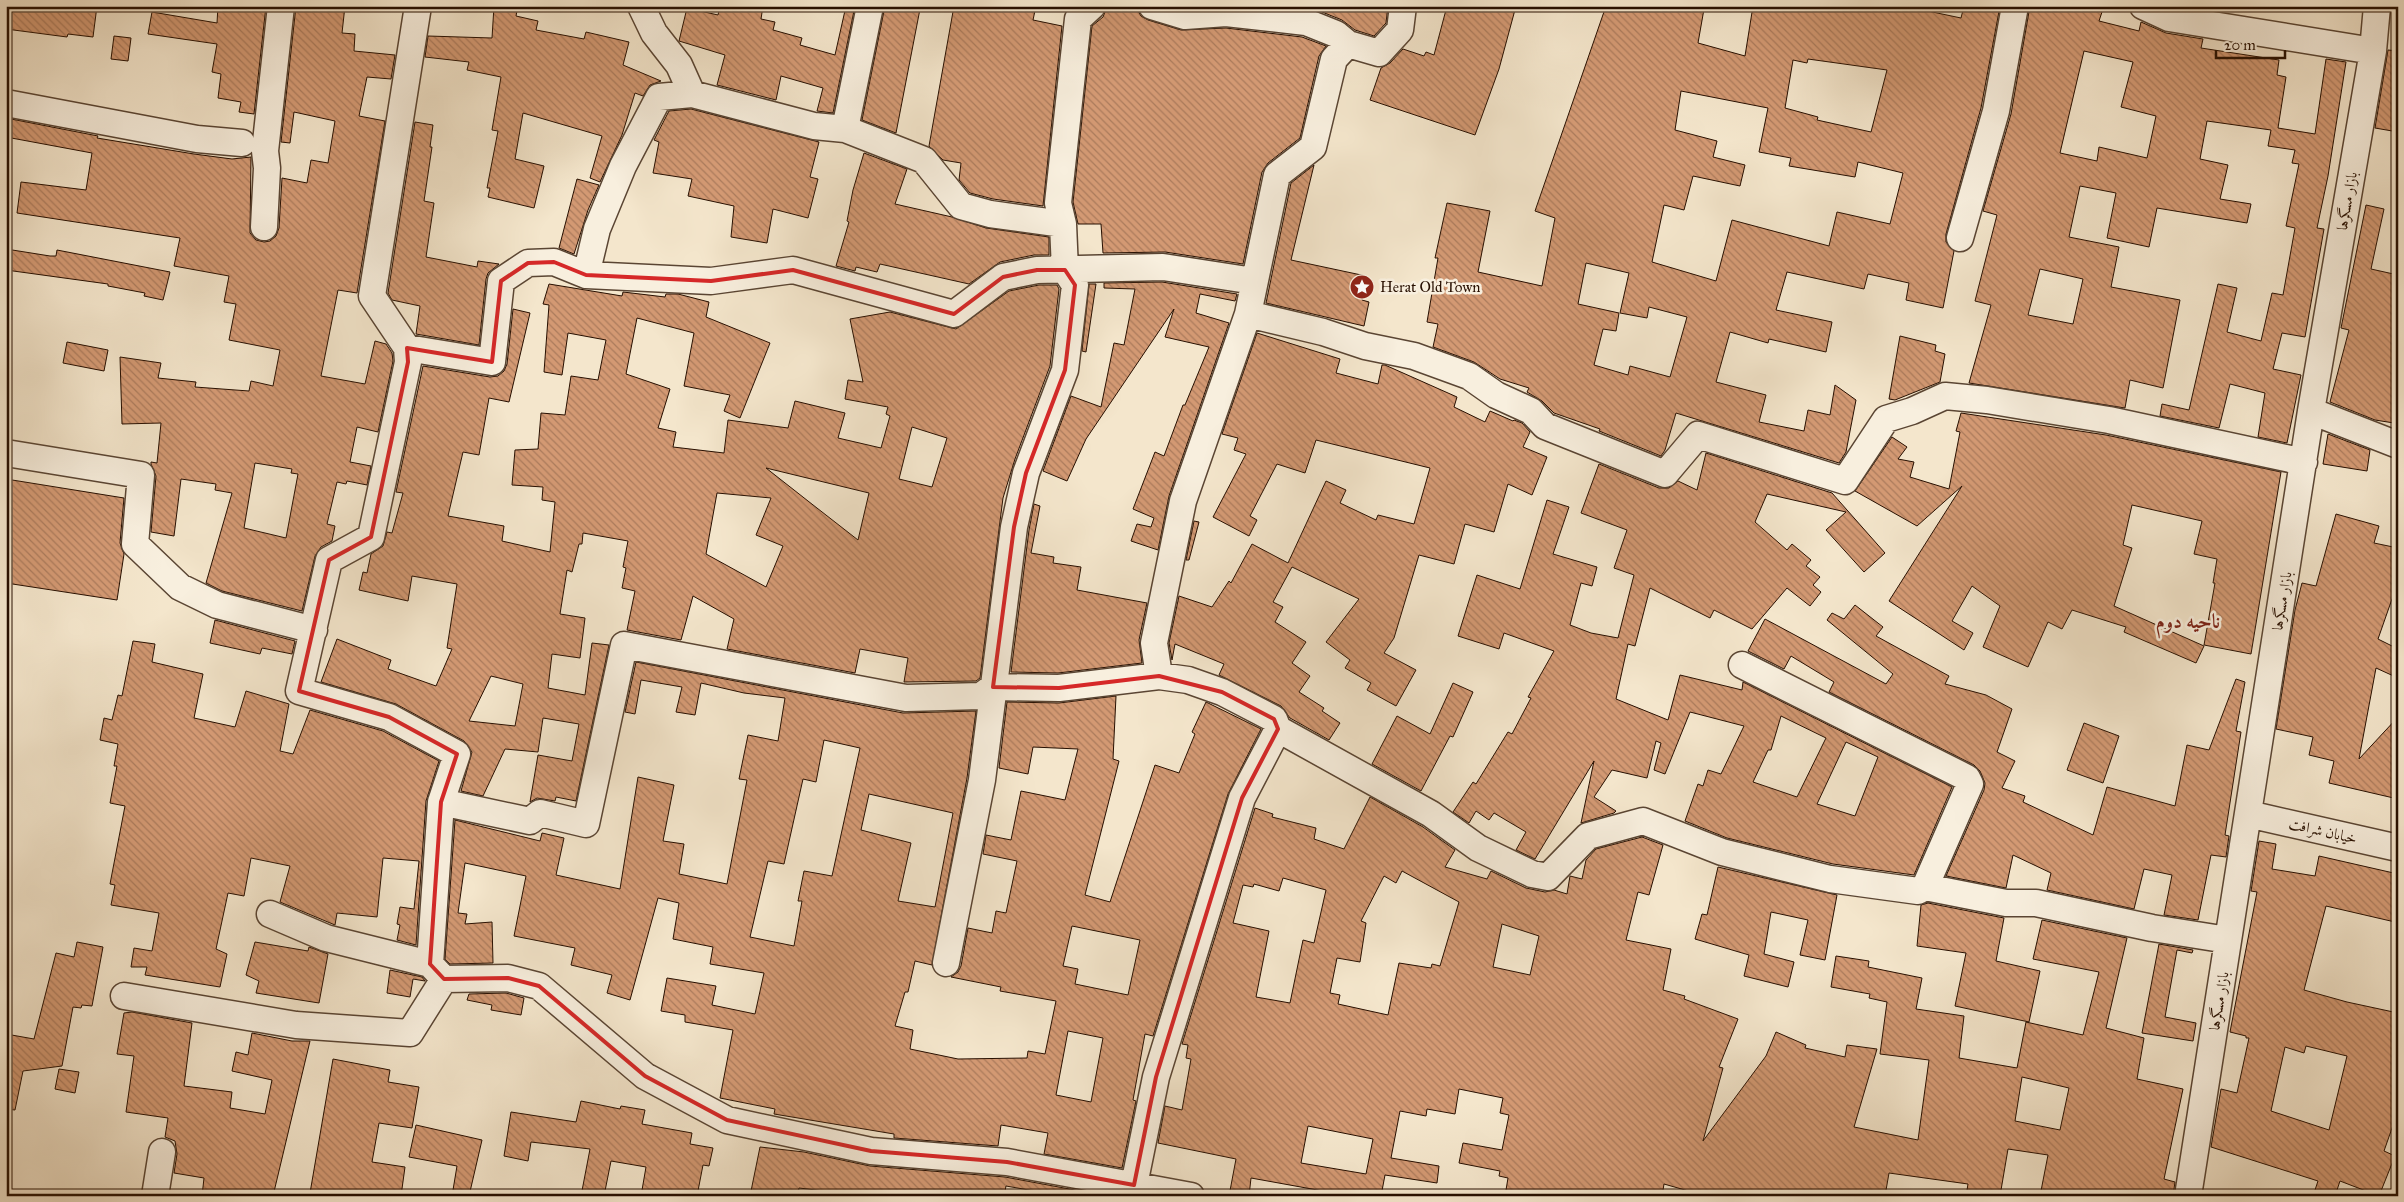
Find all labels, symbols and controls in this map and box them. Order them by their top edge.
scale bar [2216,28,2285,60]
text: 20 m [2224,36,2256,54]
street label: بازار مسگرها [2333,170,2362,232]
place icon: Herat Old Town [1349,274,1375,300]
place label: Herat Old Town [1380,278,1480,296]
street label: بازار مسگرها [2268,570,2297,632]
district label: ناحیه دوم [2156,609,2220,639]
street label: خیابان شرافت [2287,814,2359,849]
street label: بازار مسگرها [2205,970,2234,1032]

